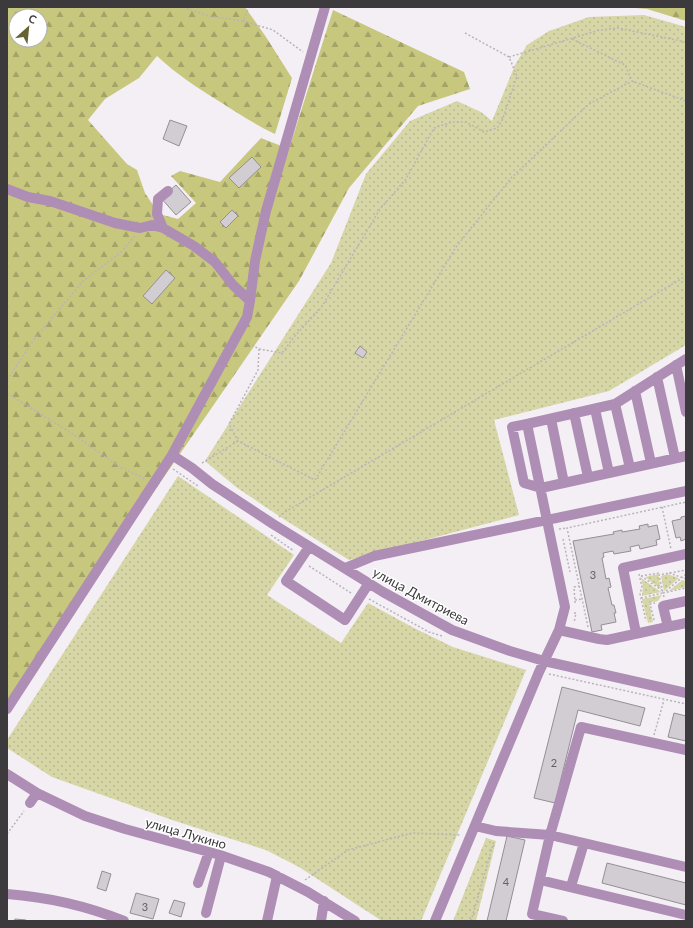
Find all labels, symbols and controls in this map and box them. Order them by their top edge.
north arrow [8,8,48,48]
text: С [27,11,40,26]
street label: улица Дмитриева [370,564,472,628]
house number: 3 [590,568,596,581]
house number: 2 [551,756,557,769]
street label: улица Лукино [144,814,228,852]
house number: 4 [503,875,510,888]
house number: 3 [142,900,148,913]

